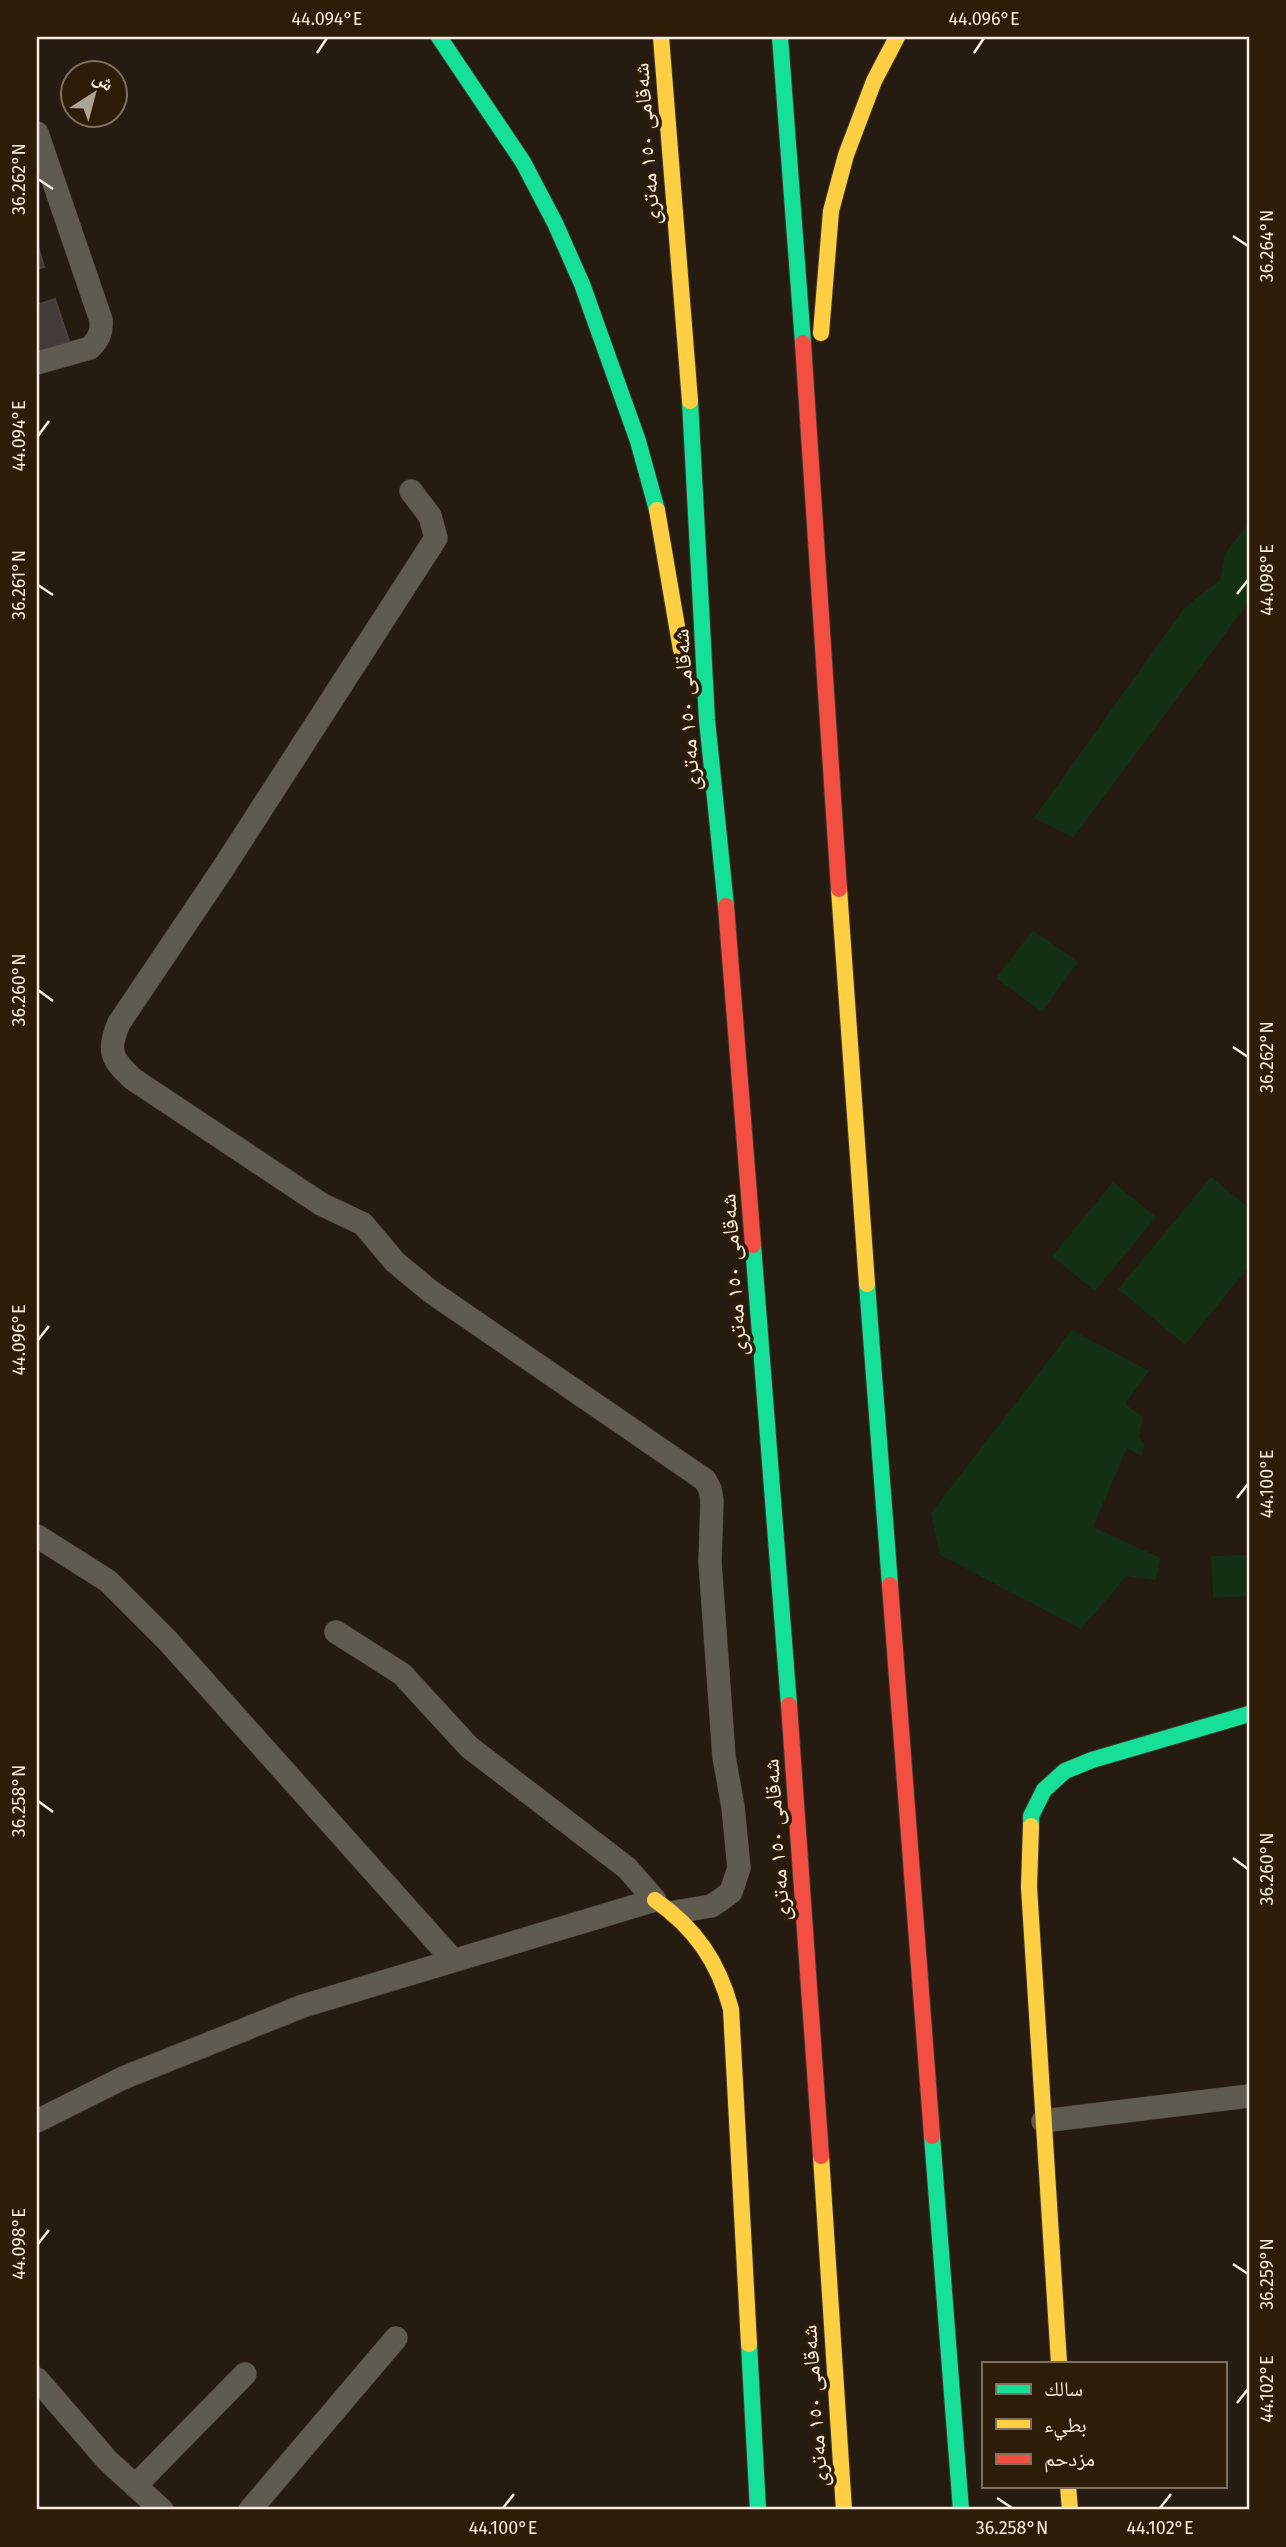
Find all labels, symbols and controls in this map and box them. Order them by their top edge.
text: 44.094°E [291,8,363,30]
text: 44.096°E [948,8,1020,30]
north arrow [60,60,130,130]
street label: شەقامی ١٥٠ مەتری [626,62,666,226]
text: ش [89,65,119,96]
text: 36.262°N [8,143,30,215]
text: 36.264°N [1256,210,1278,282]
text: 44.094°E [8,400,30,472]
text: 44.098°E [1256,544,1278,616]
text: 36.261°N [8,550,30,620]
street label: شەقامی ١٥٠ مەتری [666,628,706,792]
text: 36.260°N [8,953,30,1027]
text: 36.262°N [1256,1021,1278,1093]
street label: شەقامی ١٥٠ مەتری [713,1193,753,1357]
text: 44.096°E [8,1304,30,1376]
text: 44.100°E [1256,1450,1278,1518]
street label: شەقامی ١٥٠ مەتری [756,1758,796,1922]
text: 36.258°N [8,1765,30,1837]
text: 36.260°N [1256,1832,1278,1906]
text: 44.098°E [8,2208,30,2280]
text: 36.259°N [1256,2238,1278,2310]
street label: شەقامی ١٥٠ مەتری [794,2324,834,2488]
text: 44.102°E [1256,2355,1278,2423]
legend [982,2362,1226,2488]
text: سالك [1044,2376,1083,2402]
text: بطيء [1044,2412,1087,2441]
text: مزدحم [1044,2446,1095,2473]
text: 44.100°E [469,2517,537,2539]
text: 36.258°N [976,2517,1048,2539]
text: 44.102°E [1126,2517,1194,2539]

